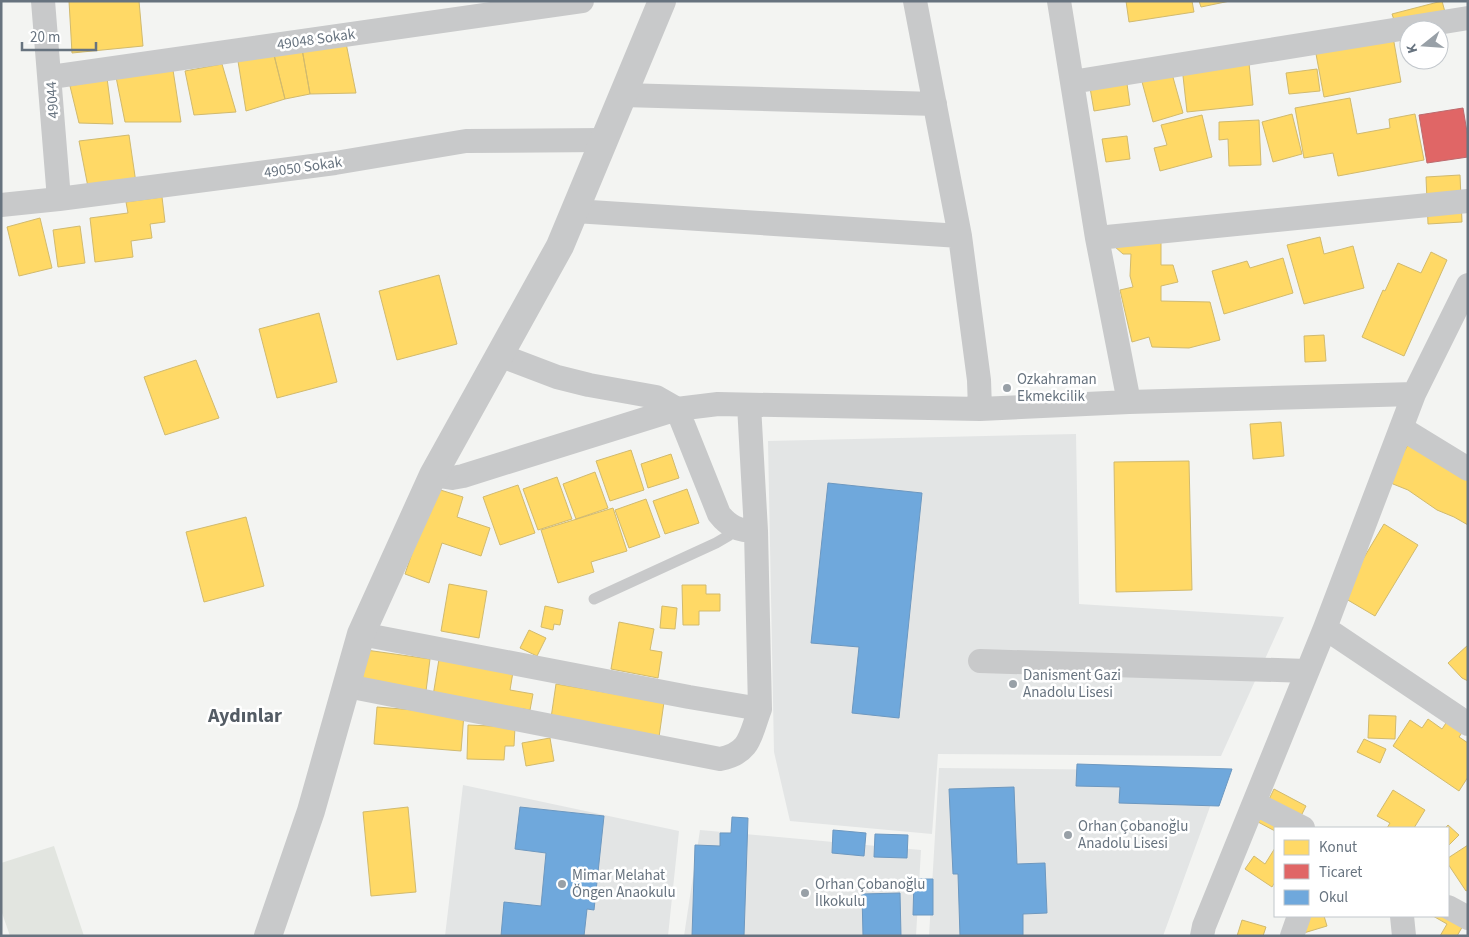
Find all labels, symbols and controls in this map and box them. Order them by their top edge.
scale bar [22,20,96,52]
north arrow [1399,20,1449,70]
street label: 49048 Sokak [276,24,357,55]
text: 20 m [30,27,60,48]
text: K [1402,41,1423,56]
street label: 49044 [41,80,64,119]
street label: 49050 Sokak [263,152,344,183]
place label: Ozkahraman Ekmekcilik [1017,369,1097,407]
marker: Ozkahraman Ekmekcilik [1001,382,1013,394]
place label: Danisment Gazi Anadolu Lisesi [1023,665,1121,703]
marker: Danisment Gazi Anadolu Lisesi [1007,678,1019,690]
district label: Aydınlar [207,702,282,730]
place label: Orhan Çobanoğlu Anadolu Lisesi [1078,816,1188,854]
legend [1274,827,1449,917]
marker: Orhan Çobanoğlu Anadolu Lisesi [1062,829,1074,841]
text: Konut [1319,837,1357,858]
text: Ticaret [1319,862,1362,883]
place label: Mimar Melahat Öngen Anaokulu [572,865,676,903]
place label: Orhan Çobanoğlu İlkokulu [815,874,925,912]
marker: Mimar Melahat Öngen Anaokulu [556,878,568,890]
marker: Orhan Çobanoğlu İlkokulu [799,887,811,899]
text: Okul [1319,887,1348,908]

